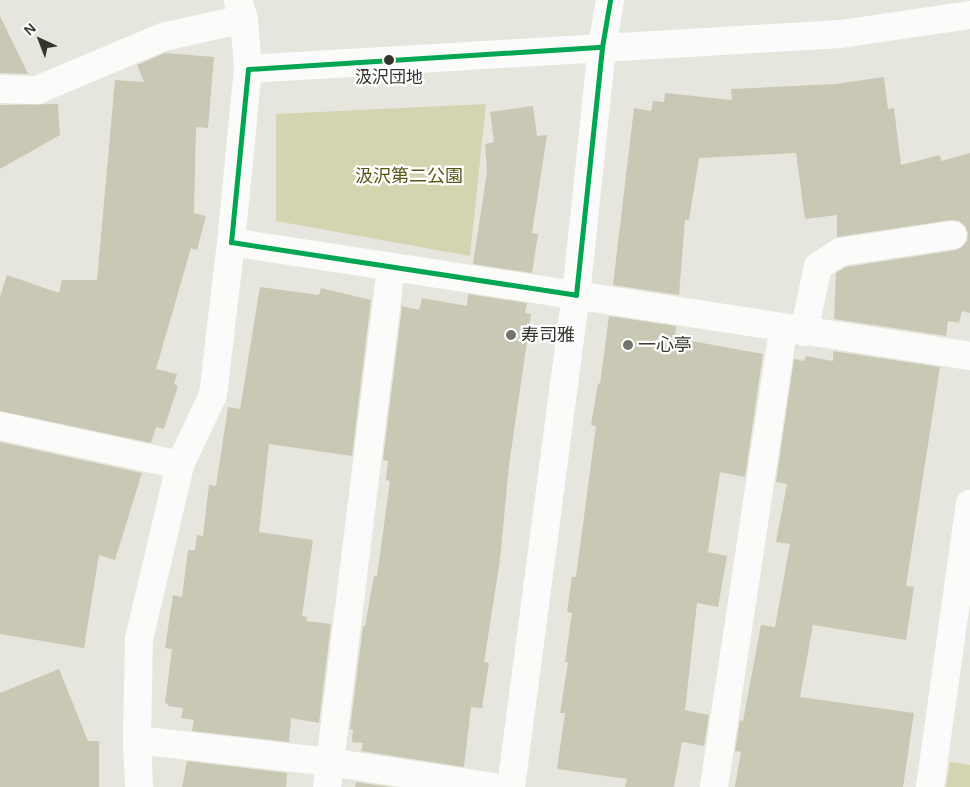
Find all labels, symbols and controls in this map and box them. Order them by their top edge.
north arrow [15,15,65,65]
text: N [21,20,39,38]
marker: 汲沢団地 [384,55,394,65]
place label: 汲沢団地 [355,68,423,88]
park label: 汲沢第二公園 [355,165,463,187]
place label: 寿司雅 [521,324,575,346]
marker: 寿司雅 [505,329,517,341]
place label: 一心亭 [638,334,692,356]
marker: 一心亭 [622,339,634,351]

